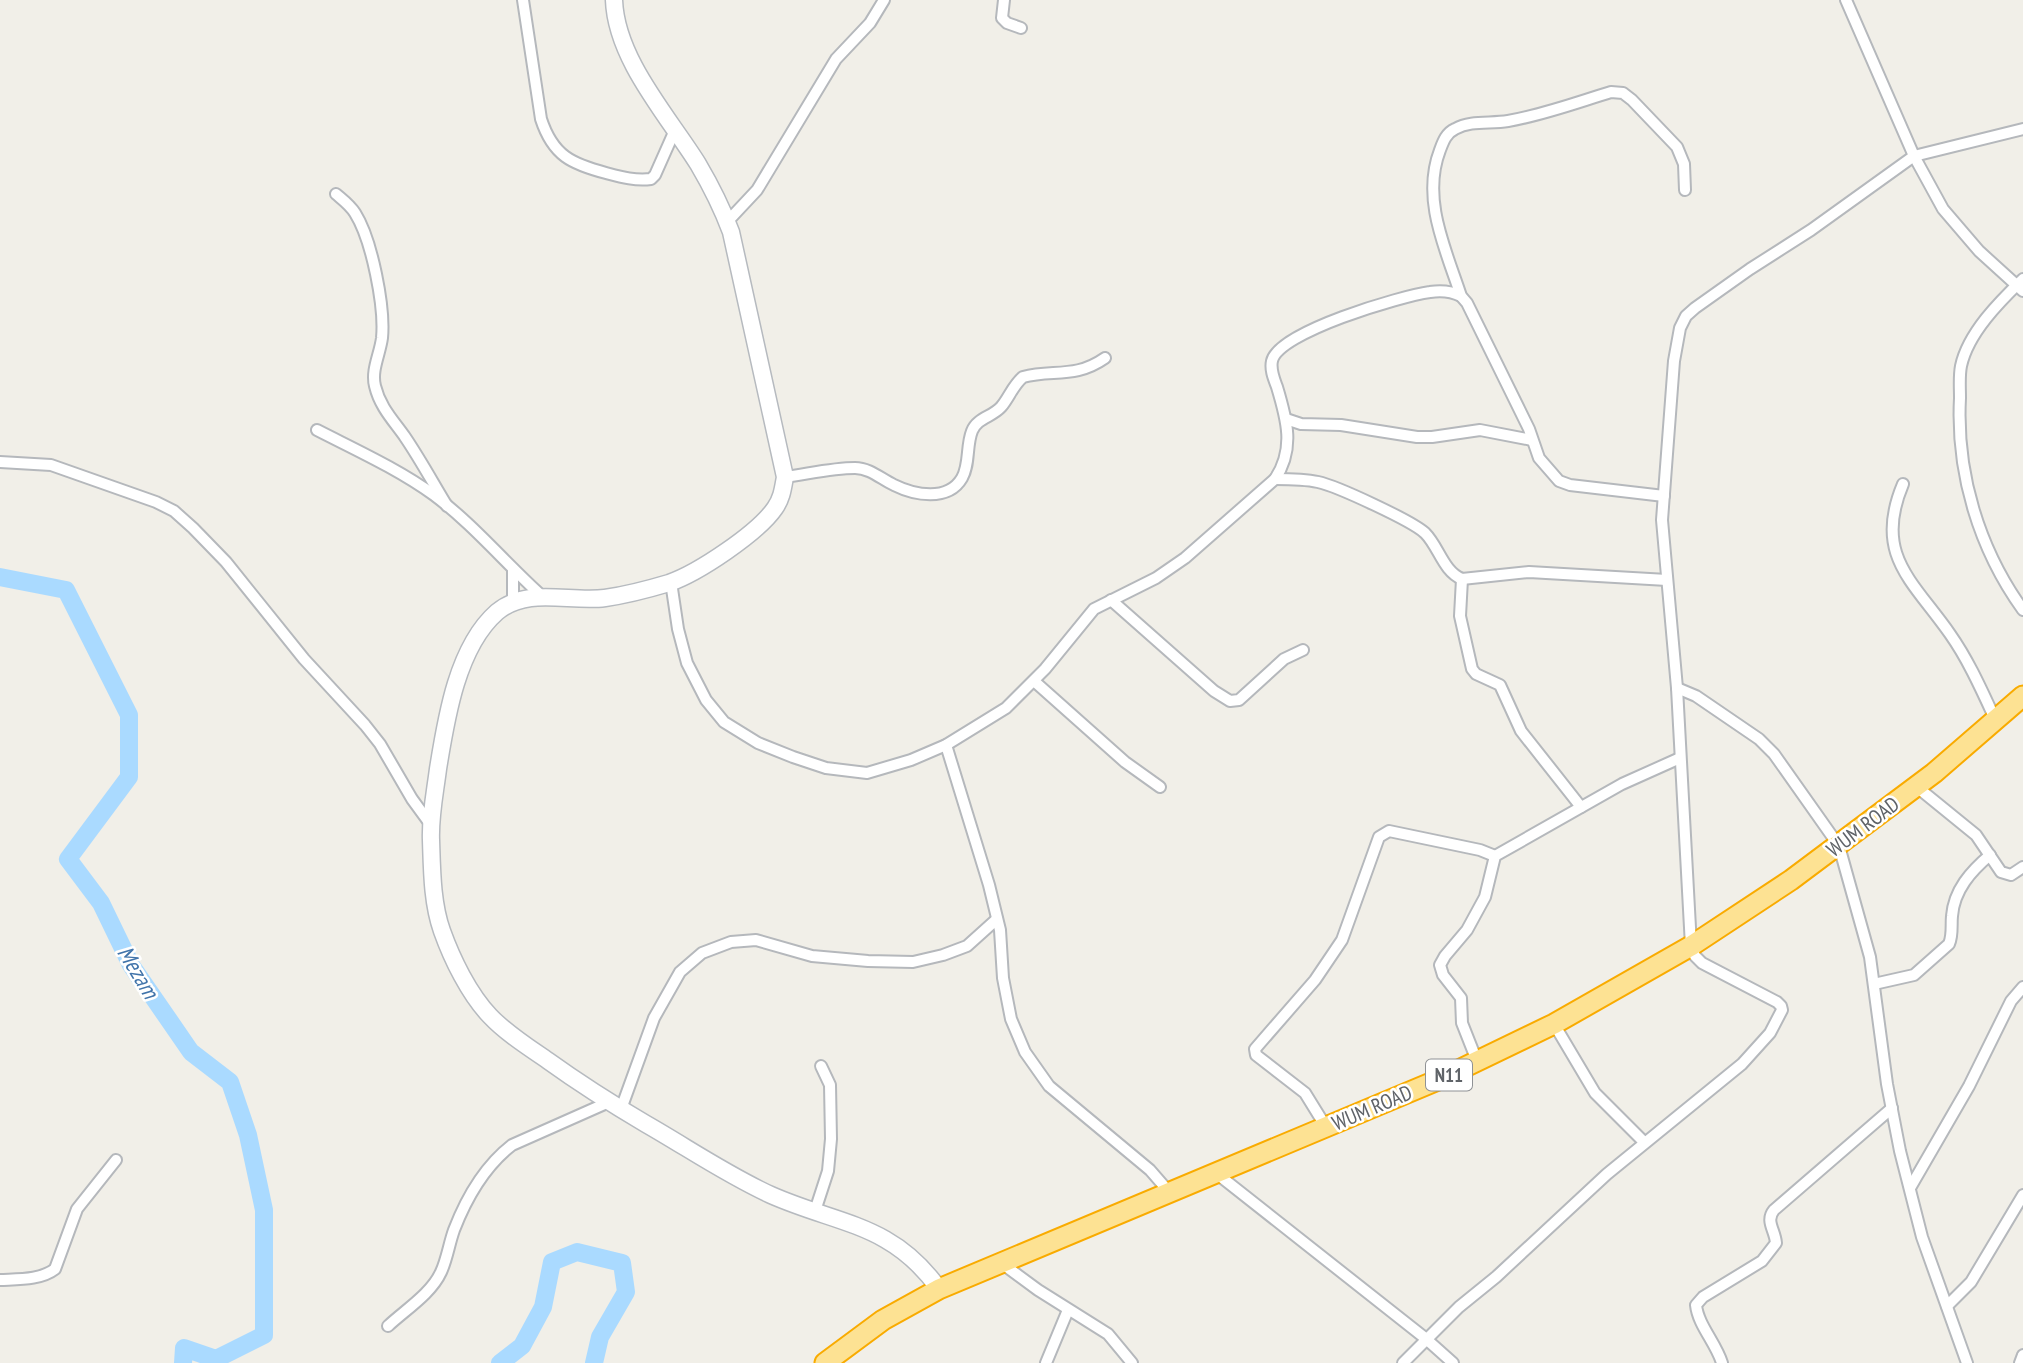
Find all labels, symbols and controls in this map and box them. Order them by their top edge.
street label: WUM ROAD [1821,790,1905,863]
water label: Mezam [111,940,166,1005]
road number: N11 [1426,1060,1472,1091]
street label: WUM ROAD [1328,1079,1416,1136]

